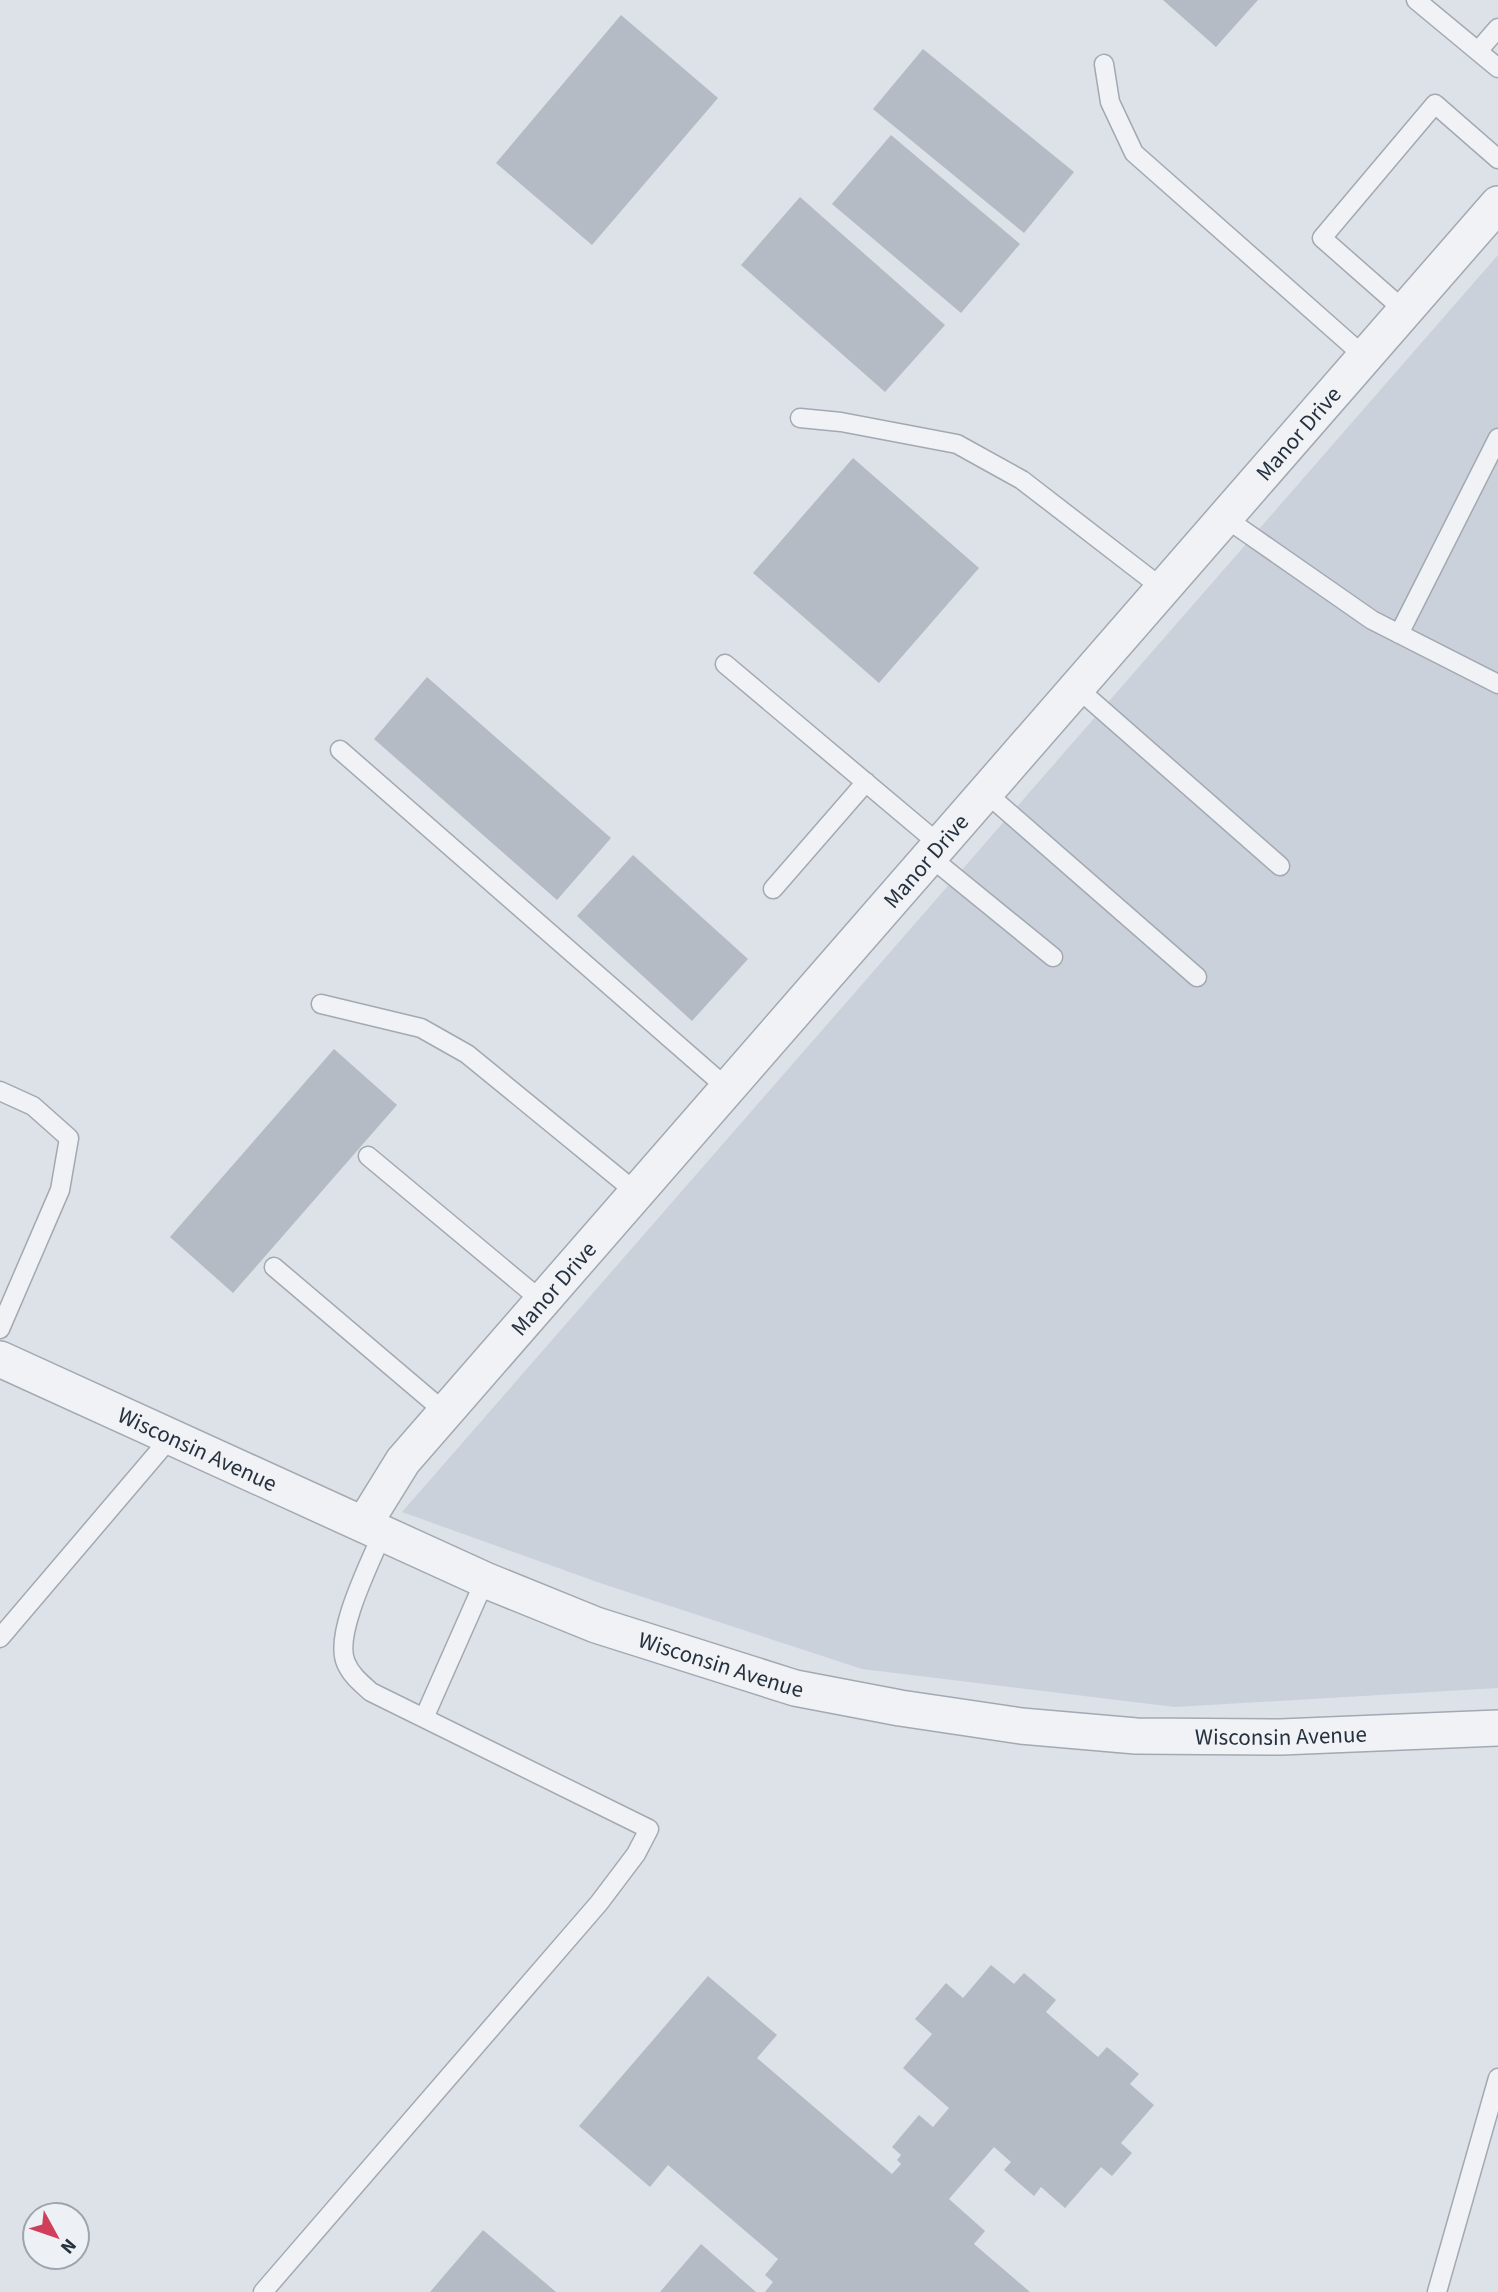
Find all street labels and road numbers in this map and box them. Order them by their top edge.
street label: Manor Drive [1248,379,1349,488]
street label: Manor Drive [876,807,977,916]
street label: Manor Drive [503,1234,604,1343]
street label: Wisconsin Avenue [112,1399,282,1500]
street label: Wisconsin Avenue [634,1623,806,1706]
street label: Wisconsin Avenue [1195,1717,1367,1754]

